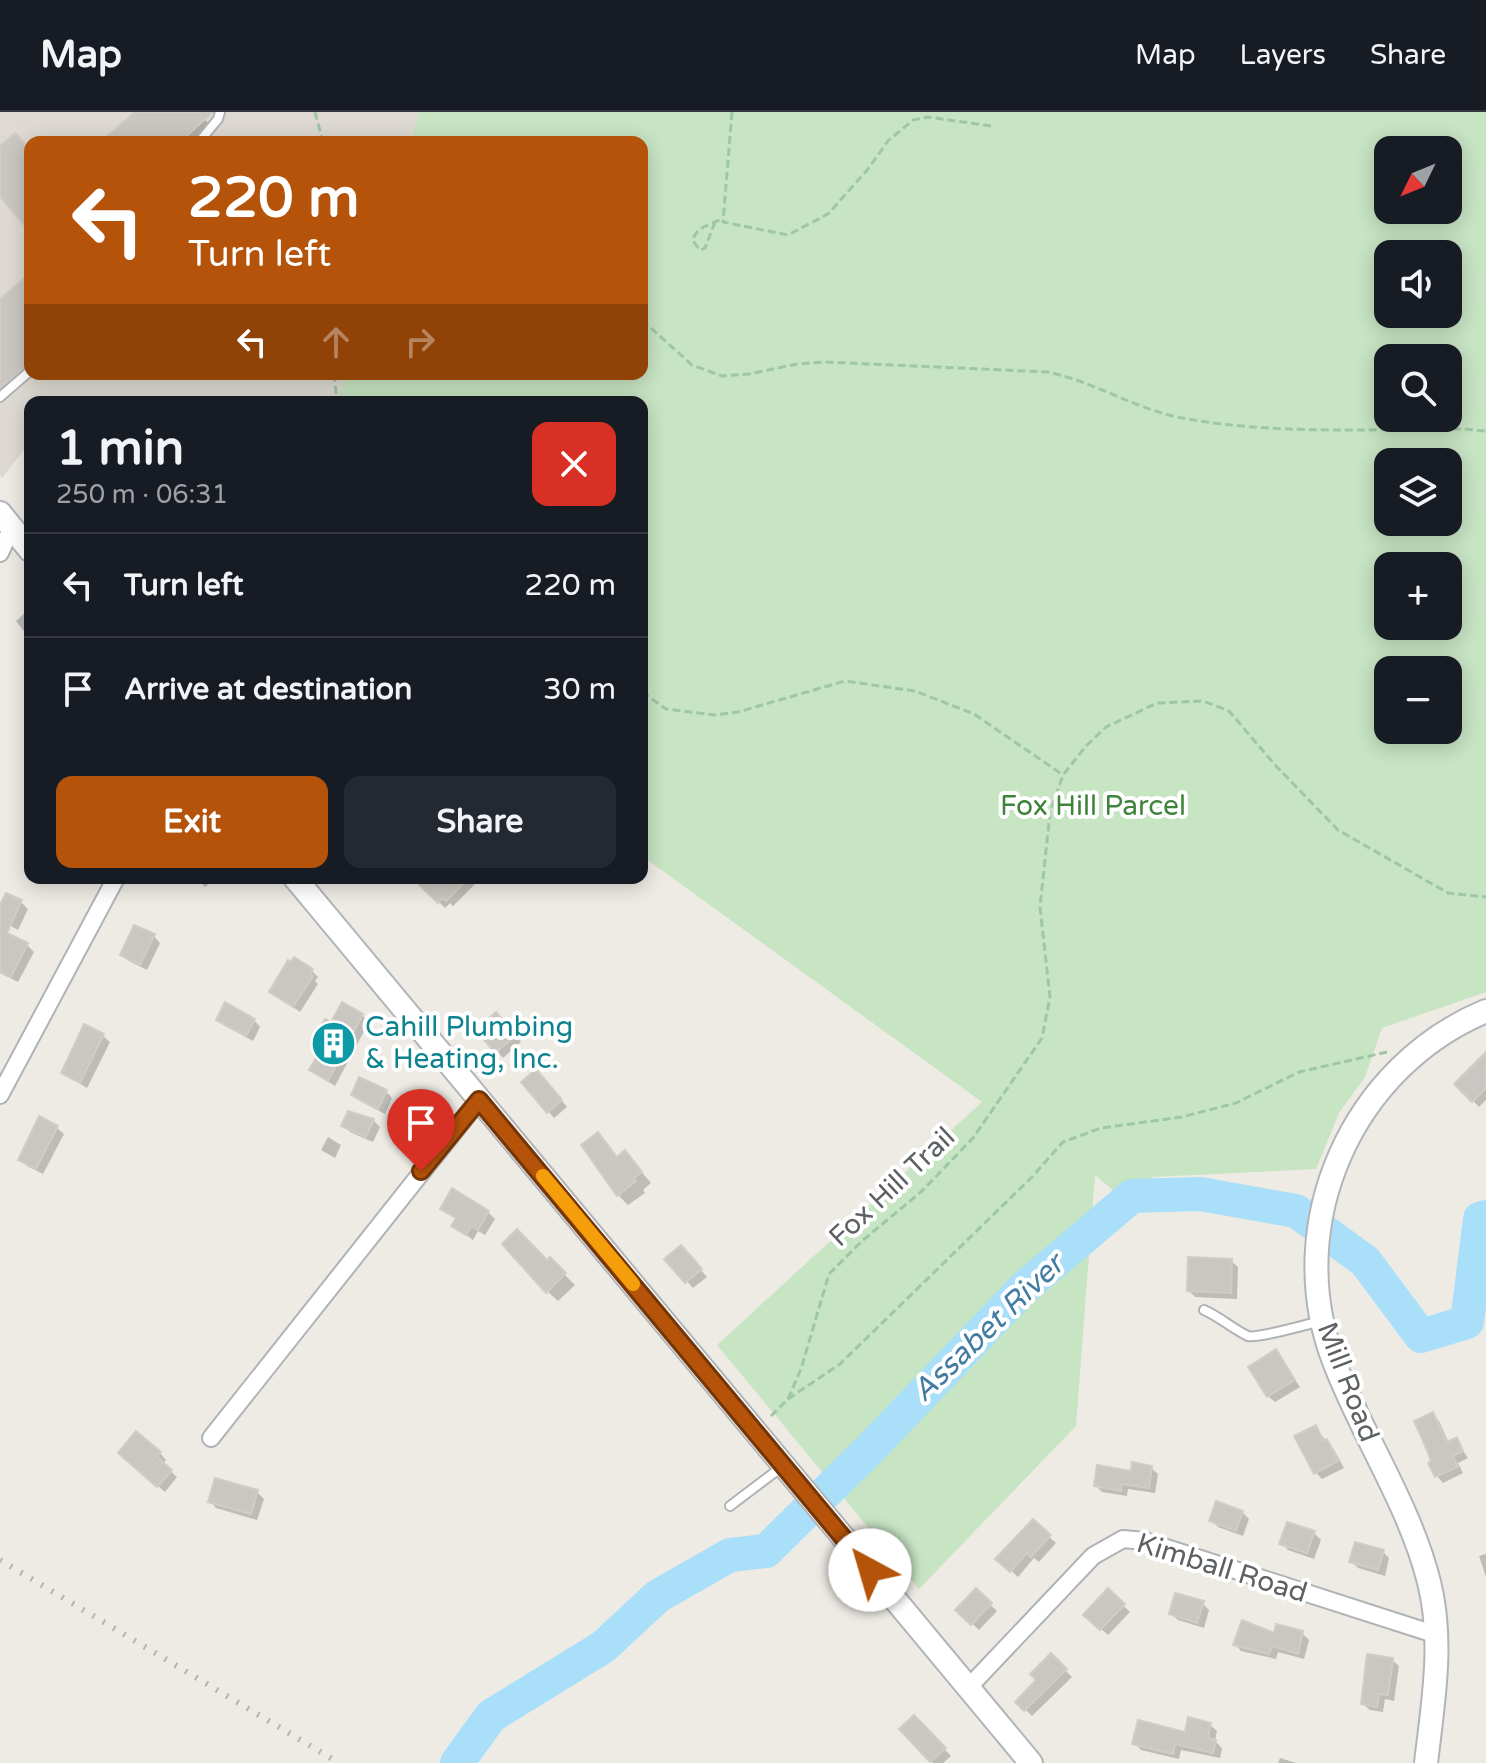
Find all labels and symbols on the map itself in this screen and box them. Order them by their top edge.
north arrow [1374,136,1462,224]
park label: Fox Hill Parcel [1000,789,1186,823]
place label: Cahill Plumbing & Heating, Inc. [365,1010,573,1076]
building icon: Cahill Plumbing & Heating, Inc. [310,1019,358,1067]
pin [387,1089,455,1171]
street label: Fox Hill Trail [822,1120,962,1254]
water label: Assabet River [905,1244,1074,1409]
street label: Mill Road [1310,1317,1386,1447]
street label: Kimball Road [1133,1526,1311,1610]
position arrow [828,1528,912,1612]

